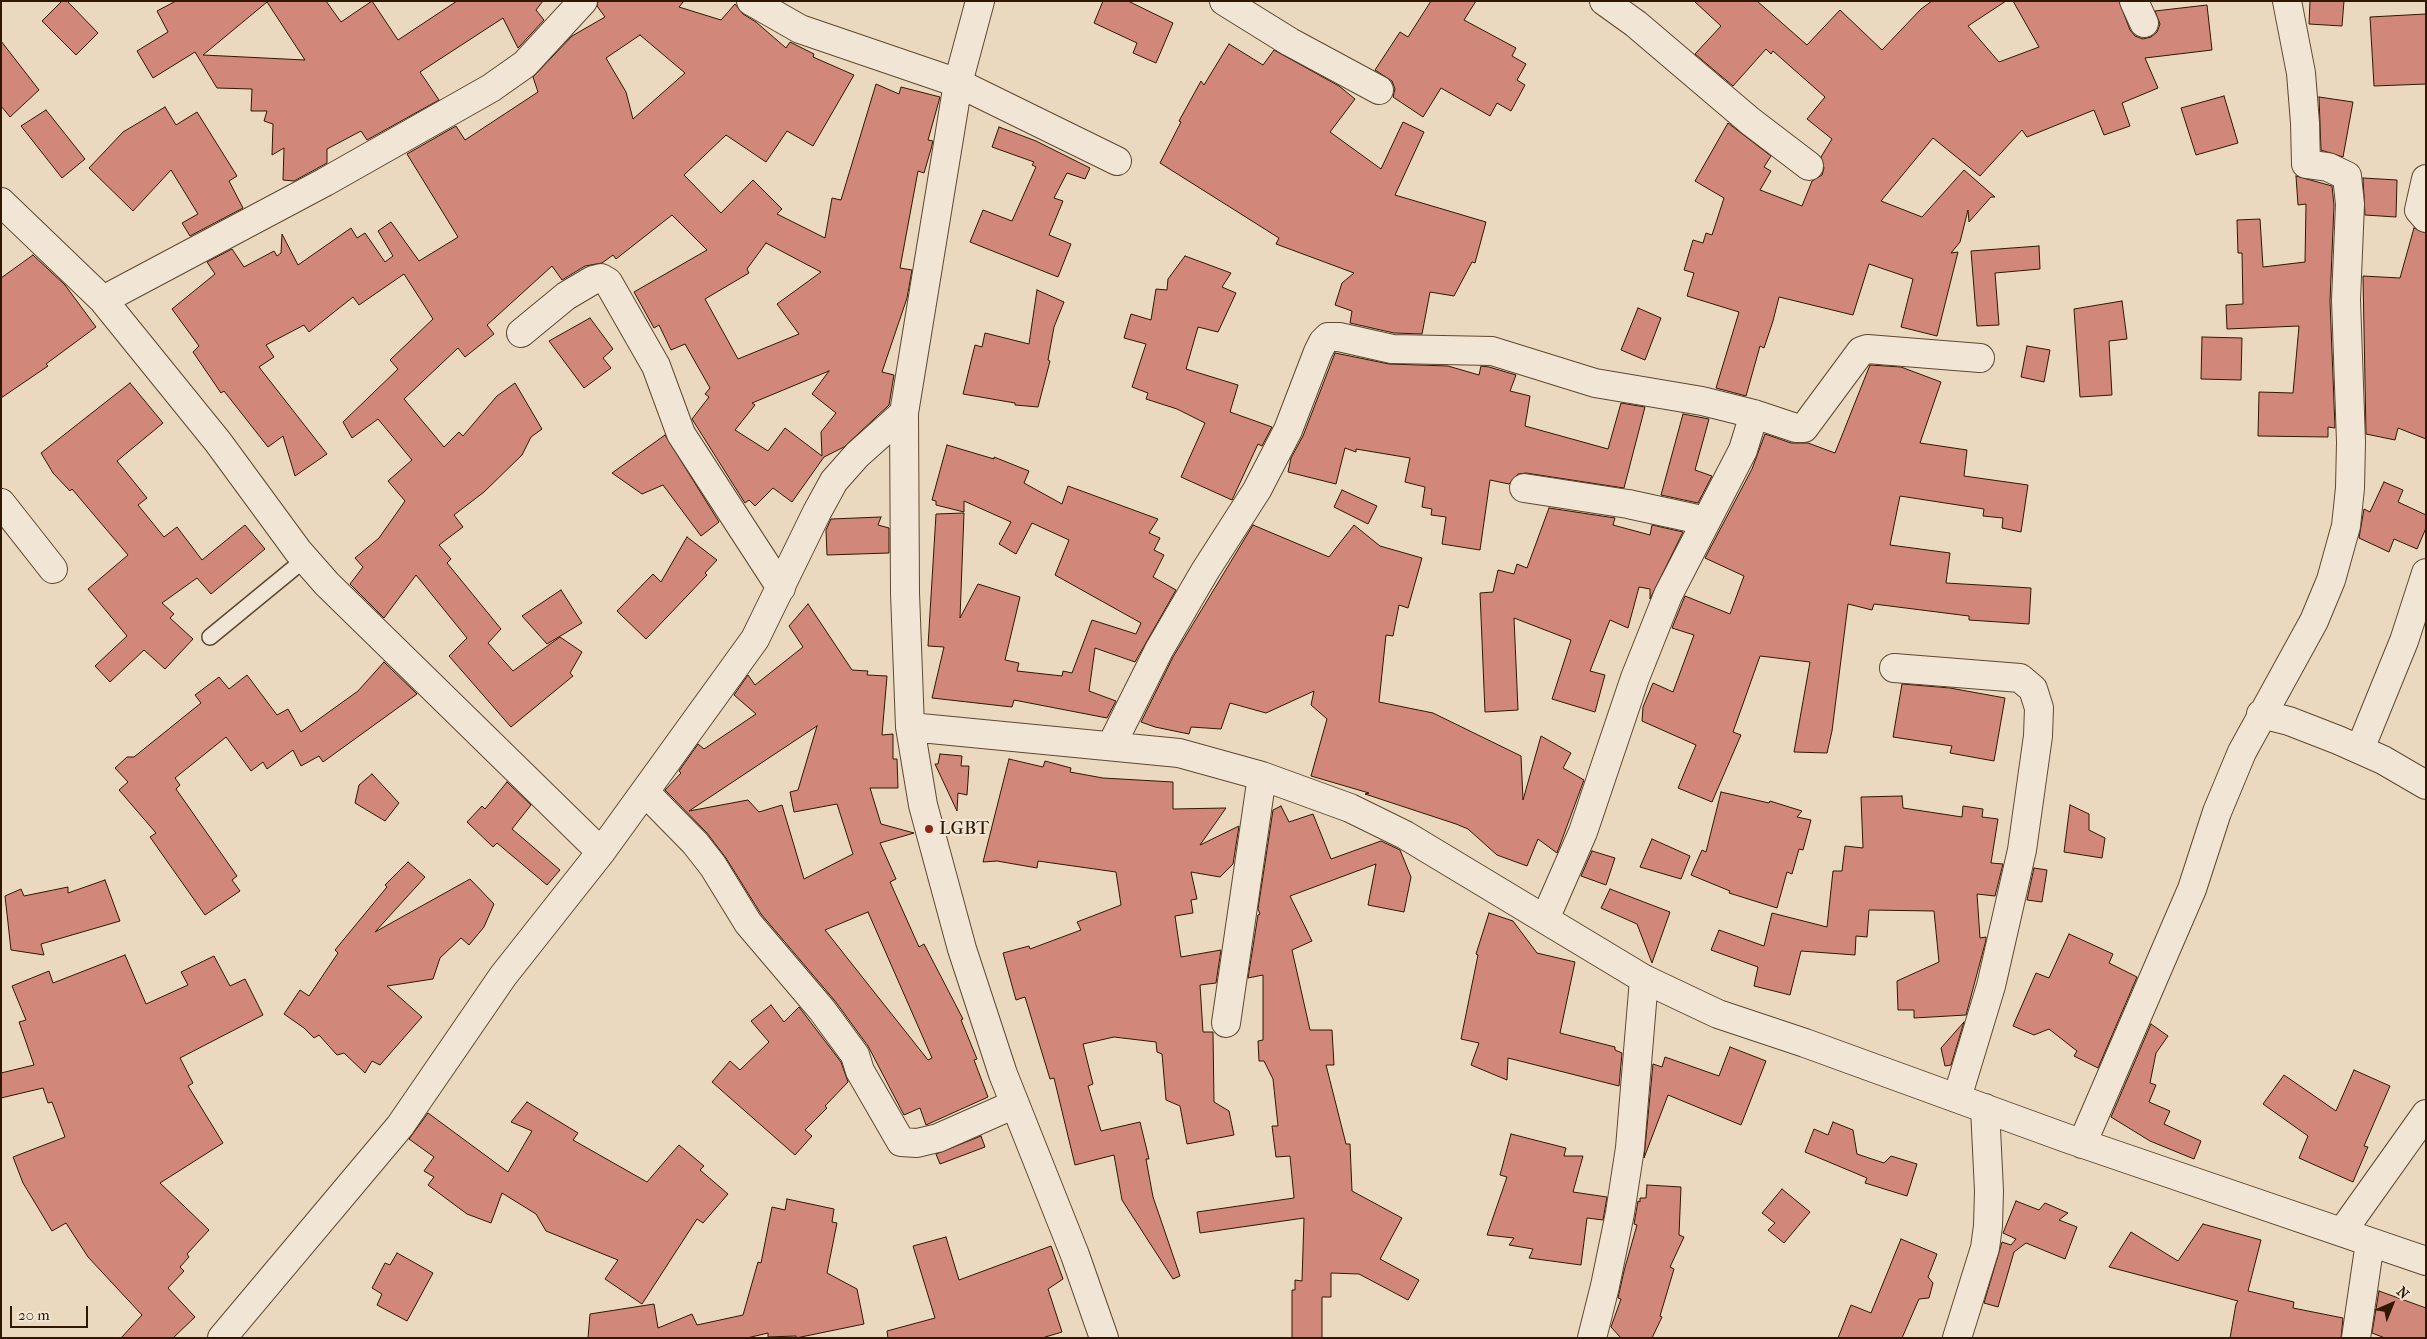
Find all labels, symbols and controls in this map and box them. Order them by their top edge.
place label: LGBT [939,818,989,840]
marker: LGBT [923,823,935,835]
north arrow [2367,1279,2417,1329]
text: N [2393,1283,2412,1303]
scale bar [12,1296,90,1328]
text: 20 m [18,1306,50,1324]

